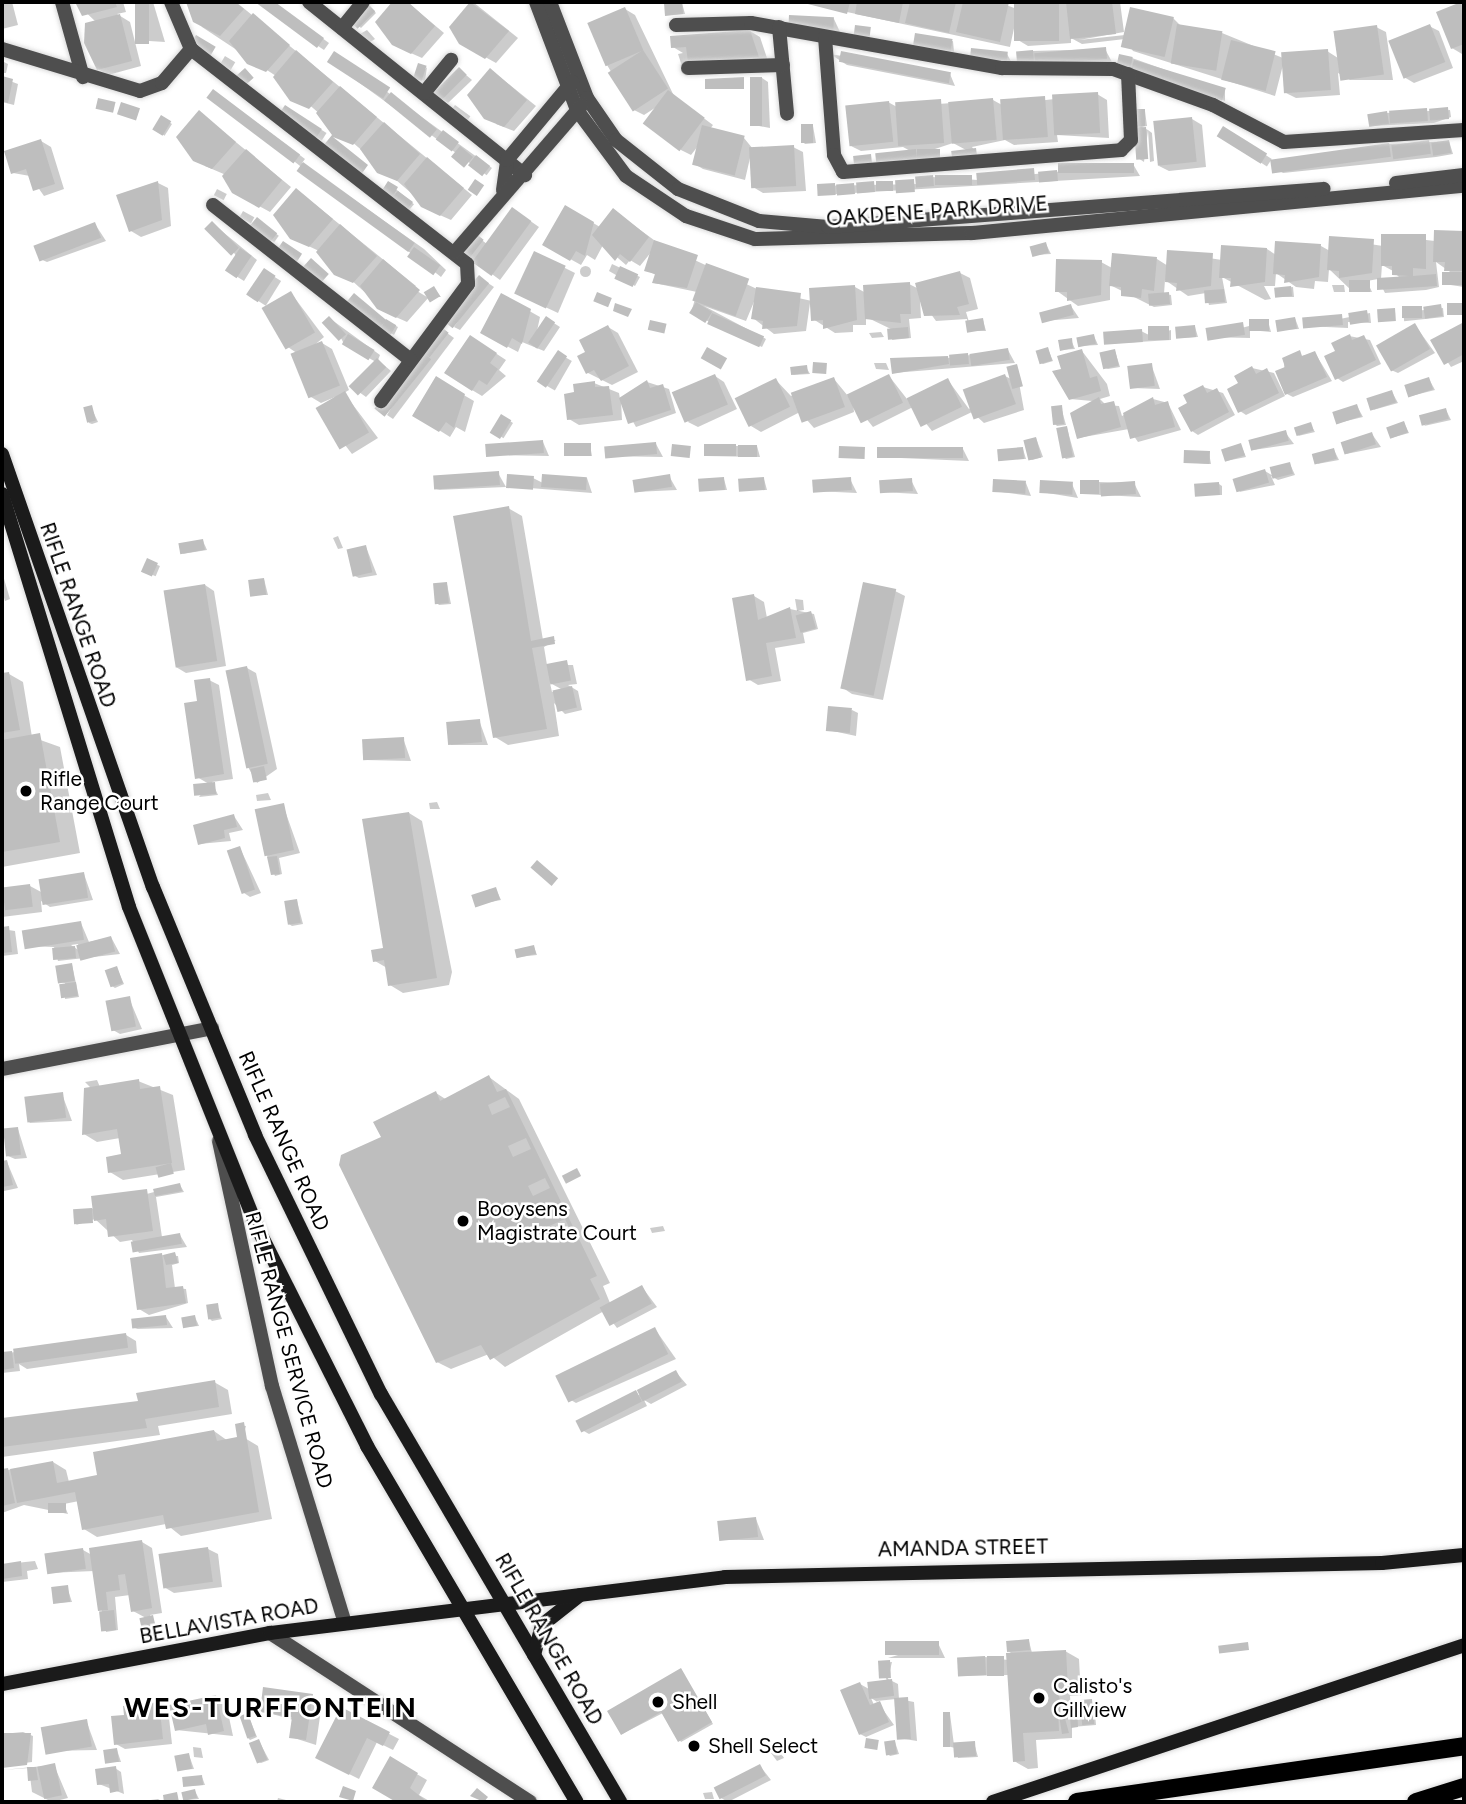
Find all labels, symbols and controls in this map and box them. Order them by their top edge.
street label: OAKDENE PARK DRIVE [825,191,1049,231]
street label: RIFLE RANGE ROAD [34,519,122,711]
place label: Rifle Range Court [40,766,159,816]
marker: Rifle Range Court [18,783,34,799]
street label: RIFLE RANGE ROAD [233,1047,335,1235]
place label: Booysens Magistrate Court [477,1196,637,1246]
street label: RIFLE RANGE SERVICE ROAD [240,1209,338,1491]
marker: Booysens Magistrate Court [455,1213,471,1229]
street label: AMANDA STREET [878,1534,1048,1562]
street label: RIFLE RANGE ROAD [490,1549,608,1729]
street label: BELLAVISTA ROAD [138,1593,320,1649]
place label: Calisto's Gillview [1053,1673,1132,1723]
place label: Shell [672,1689,717,1715]
district label: WES-TURFFONTEIN [126,1690,416,1724]
marker: Calisto's Gillview [1031,1690,1047,1706]
marker: Shell [650,1694,666,1710]
place label: Shell Select [708,1733,818,1759]
marker: Shell Select [686,1738,702,1754]

